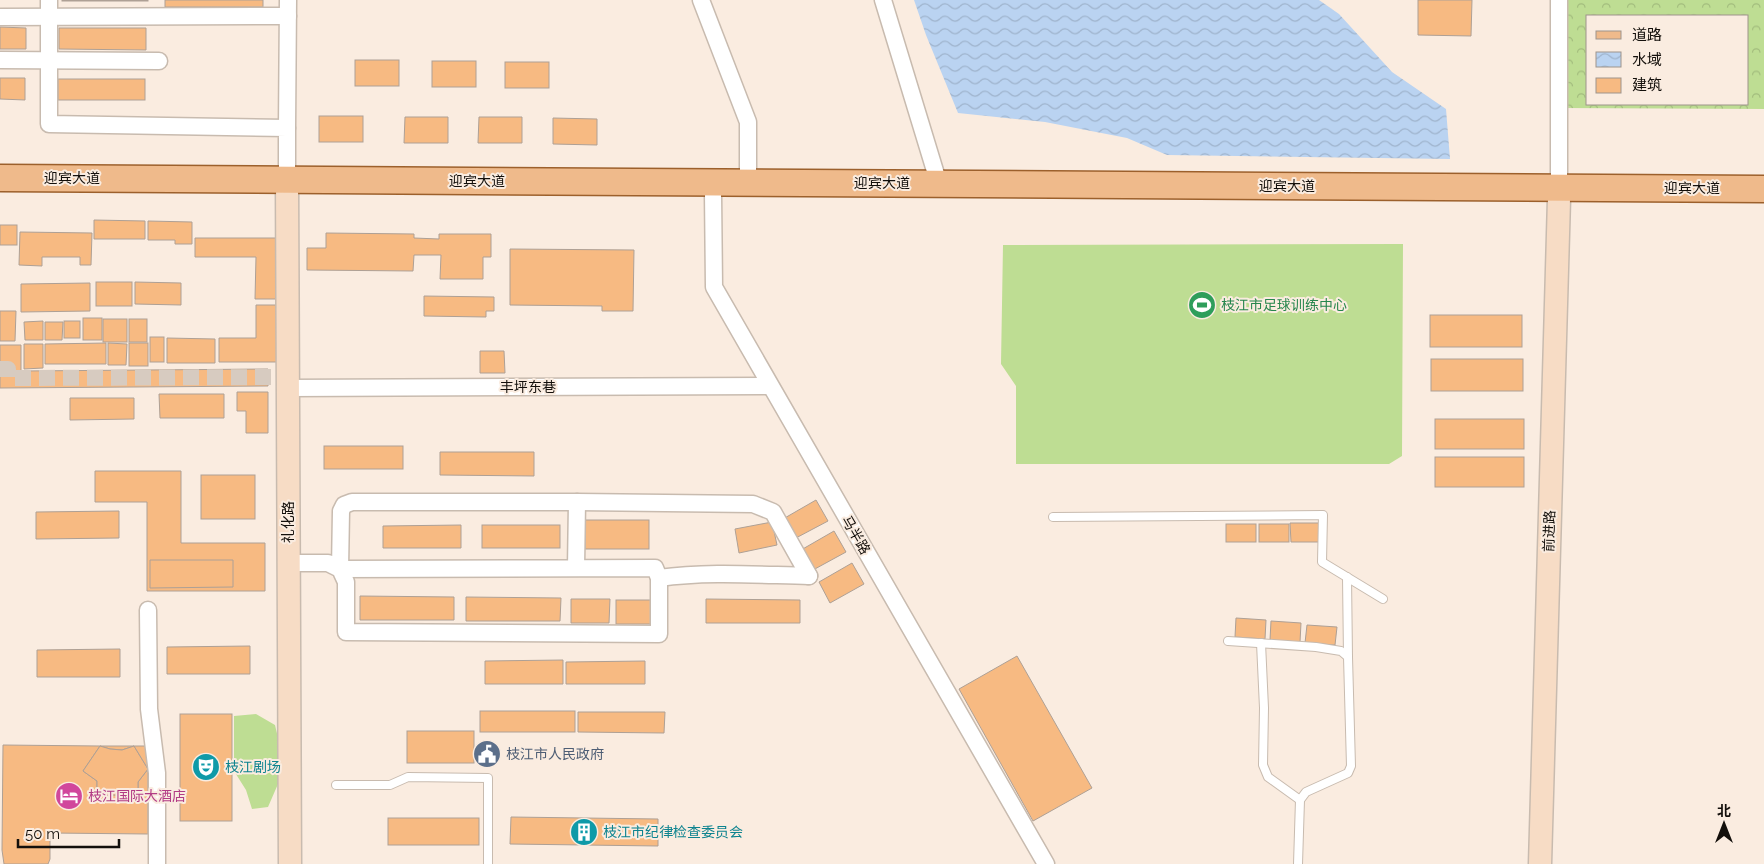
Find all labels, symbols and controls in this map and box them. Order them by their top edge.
legend [1586,15,1749,105]
text: 道路 [1632,26,1662,44]
text: 水域 [1632,51,1662,69]
text: 建筑 [1632,76,1662,94]
street label: 迎宾大道 [44,170,100,186]
street label: 迎宾大道 [449,173,505,189]
street label: 迎宾大道 [854,175,910,191]
street label: 迎宾大道 [1259,178,1315,194]
street label: 迎宾大道 [1664,180,1720,196]
sports icon: 枝江市足球训练中心 [1187,290,1217,320]
place label: 枝江市足球训练中心 [1221,297,1347,313]
street label: 丰坪东巷 [500,379,556,395]
street label: 礼化路 [280,501,296,543]
street label: 前进路 [1540,510,1558,552]
street label: 马半路 [839,513,873,557]
public building icon: 枝江市人民政府 [472,739,502,769]
place label: 枝江市人民政府 [506,746,604,762]
theatre icon: 枝江剧场 [191,752,221,782]
place label: 枝江剧场 [225,759,281,775]
hotel icon: 枝江国际大酒店 [54,781,84,811]
place label: 枝江国际大酒店 [88,788,186,804]
north arrow [1699,799,1749,849]
text: 北 [1717,803,1731,819]
scale bar [18,816,119,848]
building icon: 枝江市纪律检查委员会 [569,817,599,847]
place label: 枝江市纪律检查委员会 [603,824,743,840]
text: 50 m [25,825,60,843]

